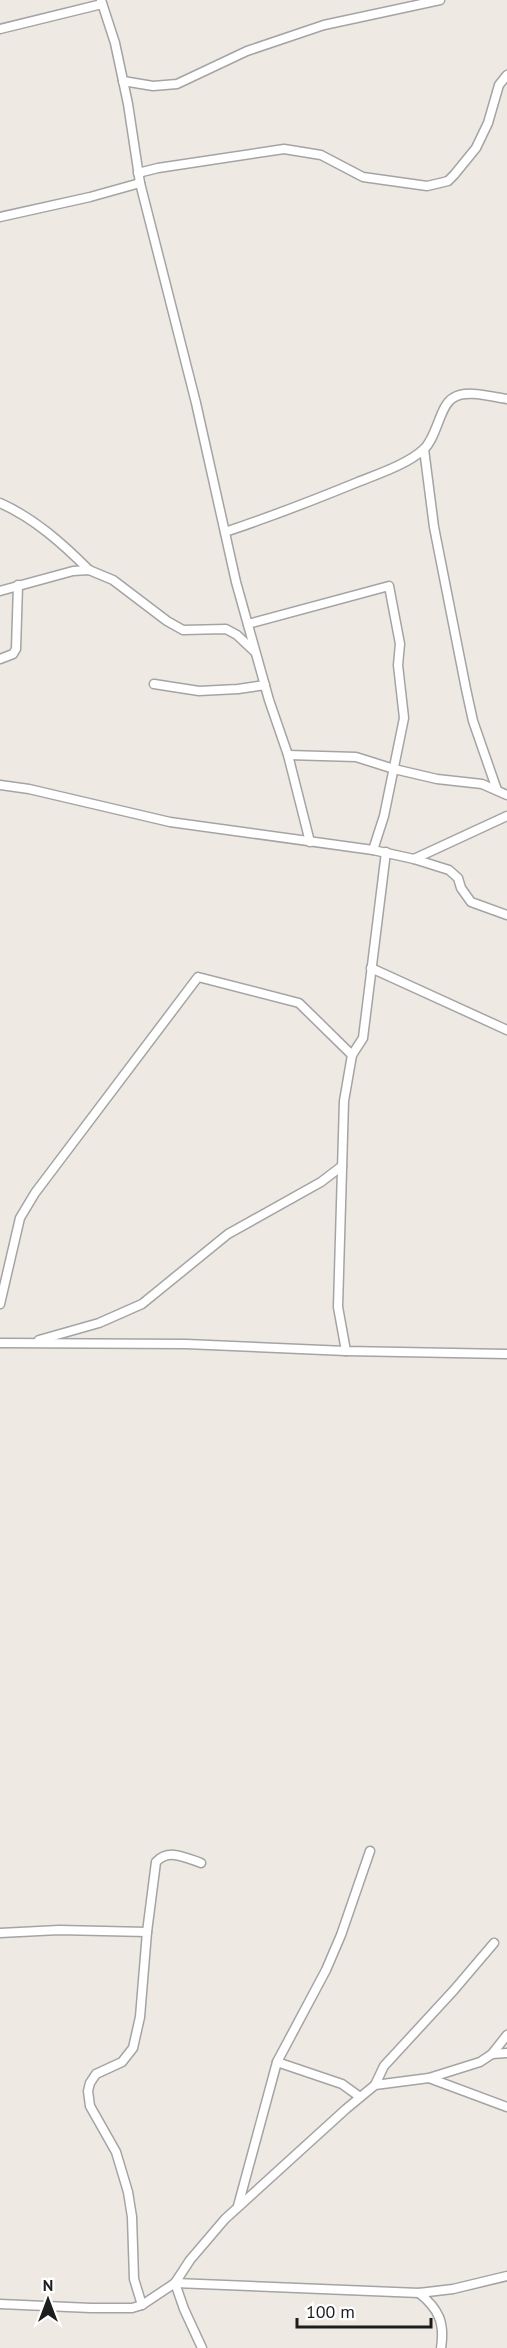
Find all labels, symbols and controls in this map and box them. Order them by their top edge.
north arrow [18,2270,78,2330]
text: N [43,2275,53,2295]
scale bar [297,2291,430,2329]
text: 100 m [306,2300,355,2323]

